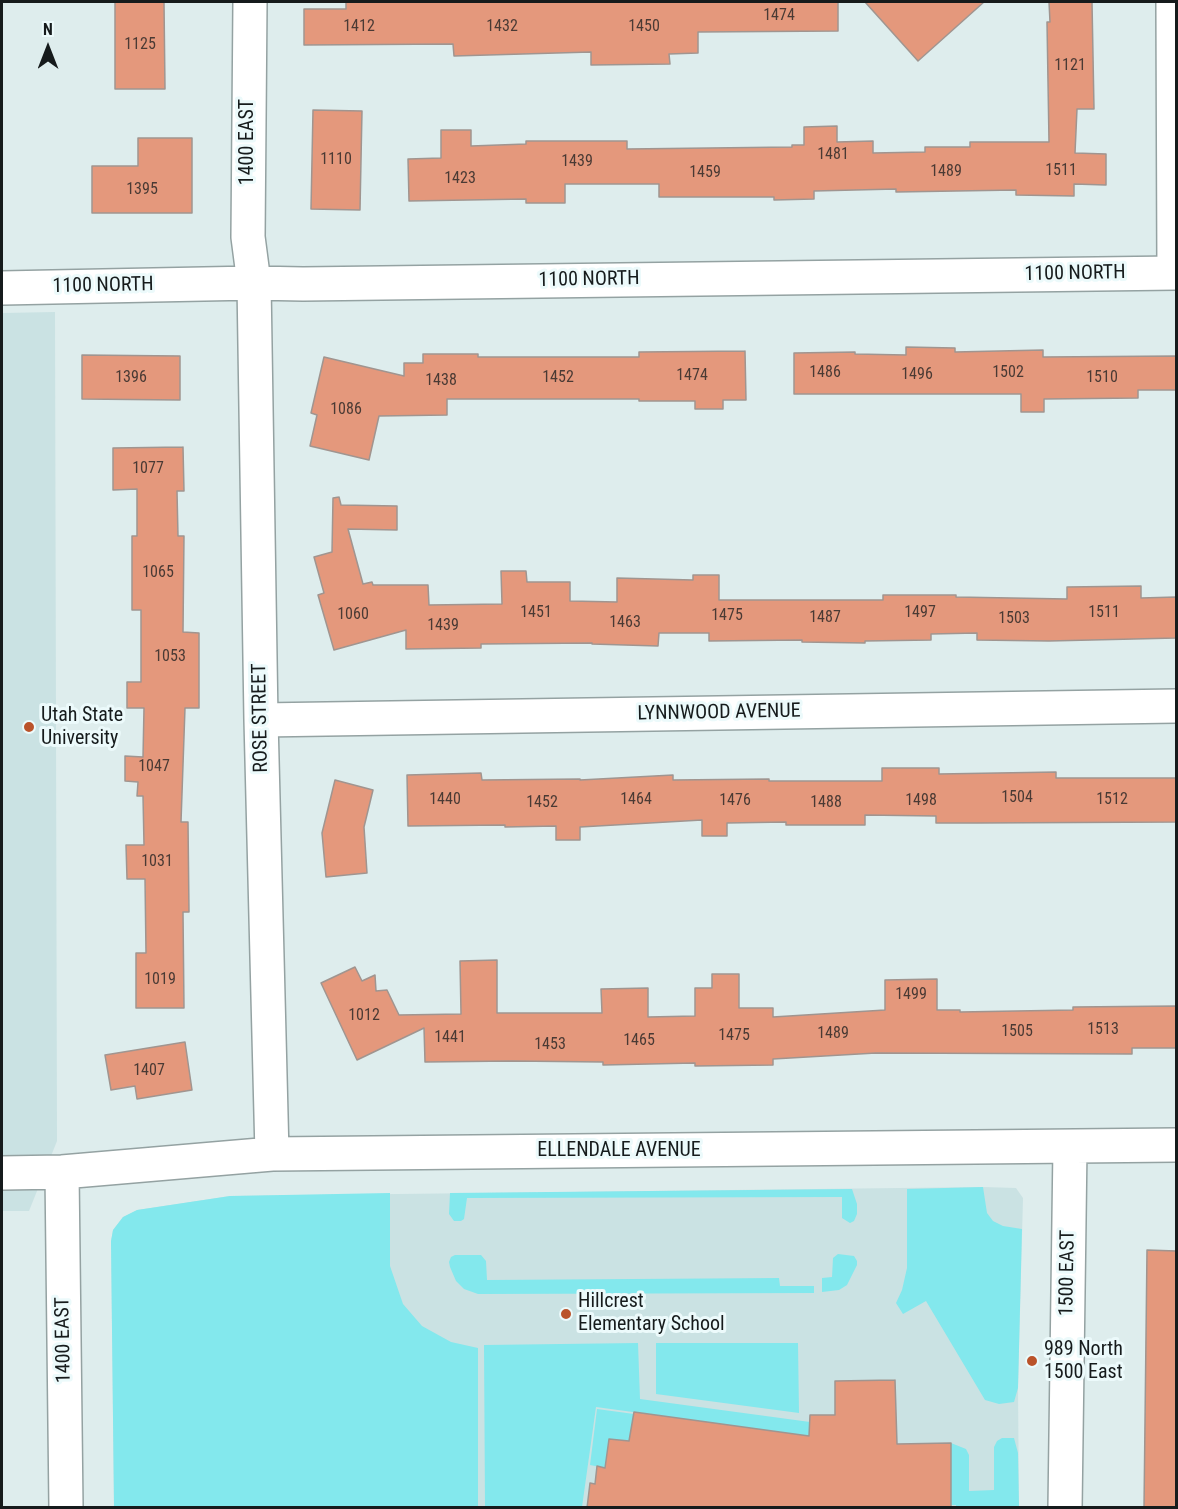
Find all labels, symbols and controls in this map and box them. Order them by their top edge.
house number: 1474 [763,6,795,26]
house number: 1412 [343,17,375,37]
house number: 1432 [486,17,518,37]
house number: 1450 [628,17,660,37]
north arrow [18,18,78,78]
text: N [43,20,53,39]
house number: 1125 [124,35,156,55]
house number: 1121 [1054,56,1086,76]
street label: 1400 EAST [236,99,260,185]
house number: 1481 [817,145,849,165]
house number: 1110 [320,150,352,170]
house number: 1439 [561,152,593,172]
house number: 1511 [1045,161,1077,181]
house number: 1489 [930,162,962,182]
house number: 1459 [689,163,721,183]
house number: 1423 [444,169,476,189]
house number: 1395 [126,180,158,200]
street label: 1100 NORTH [1024,261,1126,287]
street label: 1100 NORTH [538,267,640,293]
street label: 1100 NORTH [52,273,154,299]
house number: 1486 [809,363,841,383]
house number: 1502 [992,363,1024,383]
house number: 1496 [901,365,933,385]
house number: 1474 [676,366,708,386]
house number: 1396 [115,368,147,388]
house number: 1452 [542,368,574,388]
house number: 1510 [1086,368,1118,388]
house number: 1438 [425,371,457,391]
house number: 1086 [330,400,362,420]
house number: 1077 [132,459,164,479]
house number: 1065 [142,563,174,583]
house number: 1451 [520,603,552,623]
house number: 1497 [904,603,936,623]
house number: 1511 [1088,603,1120,623]
house number: 1060 [337,605,369,625]
house number: 1475 [711,606,743,626]
house number: 1487 [809,608,841,628]
house number: 1503 [998,609,1030,629]
house number: 1463 [609,613,641,633]
house number: 1439 [427,616,459,636]
house number: 1053 [154,647,186,667]
street label: ROSE STREET [248,663,274,773]
street label: LYNNWOOD AVENUE [637,700,801,726]
place label: Utah State University [41,704,123,751]
marker: Utah State University [22,720,36,734]
house number: 1047 [138,757,170,777]
house number: 1504 [1001,788,1033,808]
house number: 1440 [429,790,461,810]
house number: 1464 [620,790,652,810]
house number: 1512 [1096,790,1128,810]
house number: 1476 [719,791,751,811]
house number: 1498 [905,791,937,811]
house number: 1452 [526,793,558,813]
house number: 1488 [810,793,842,813]
house number: 1031 [141,852,173,872]
house number: 1019 [144,970,176,990]
house number: 1499 [895,985,927,1005]
house number: 1012 [348,1006,380,1026]
house number: 1513 [1087,1020,1119,1040]
house number: 1505 [1001,1022,1033,1042]
house number: 1489 [817,1024,849,1044]
house number: 1475 [718,1026,750,1046]
house number: 1441 [434,1028,466,1048]
house number: 1465 [623,1031,655,1051]
house number: 1453 [534,1035,566,1055]
house number: 1407 [133,1061,165,1081]
street label: ELLENDALE AVENUE [537,1139,701,1163]
street label: 1500 EAST [1055,1230,1081,1316]
place label: Hillcrest Elementary School [578,1290,725,1337]
street label: 1400 EAST [51,1297,77,1383]
marker: Hillcrest Elementary School [559,1307,573,1321]
place label: 989 North 1500 East [1044,1338,1123,1385]
marker: 989 North 1500 East [1025,1354,1039,1368]

